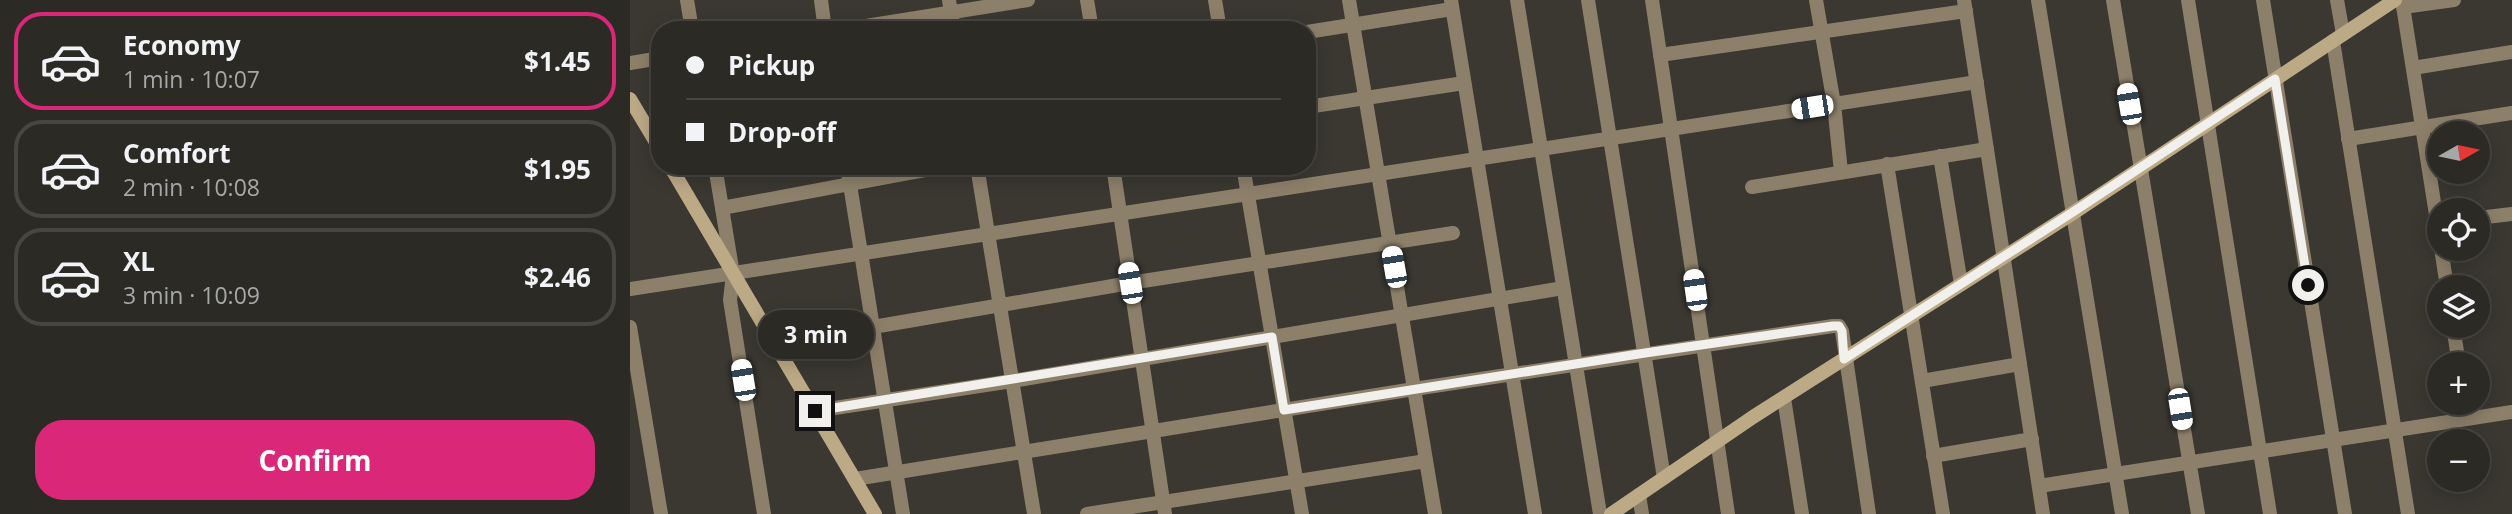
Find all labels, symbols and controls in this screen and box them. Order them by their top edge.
text: Economy [123,27,241,63]
icon: car [39,30,102,93]
text: $1.45 [524,43,591,79]
text: Pickup [728,47,815,83]
text: 1 min · 10:07 [123,63,260,95]
car [2116,81,2143,127]
car [1790,93,1835,121]
text: Drop-off [728,114,836,150]
north arrow [2427,121,2490,184]
map controls [2427,121,2490,492]
text: Comfort [123,135,230,171]
icon: car [39,138,102,201]
text: $1.95 [524,151,591,187]
text: 2 min · 10:08 [123,171,260,203]
button: locate [2427,198,2490,261]
text: XL [123,243,155,279]
car [1381,244,1408,290]
icon: car [39,246,102,309]
text: $2.46 [524,259,591,295]
car [1117,261,1144,305]
car [1682,268,1709,312]
route start [2292,269,2324,301]
button: layers [2427,275,2490,338]
text: 3 min · 10:09 [123,279,260,311]
callout: 3 min [757,310,873,358]
text: 3 min [784,318,848,350]
button: + [2427,352,2490,415]
car [730,358,757,402]
car [2167,387,2194,431]
route end [799,395,831,427]
button: Confirm [35,420,595,500]
button: − [2427,429,2490,492]

